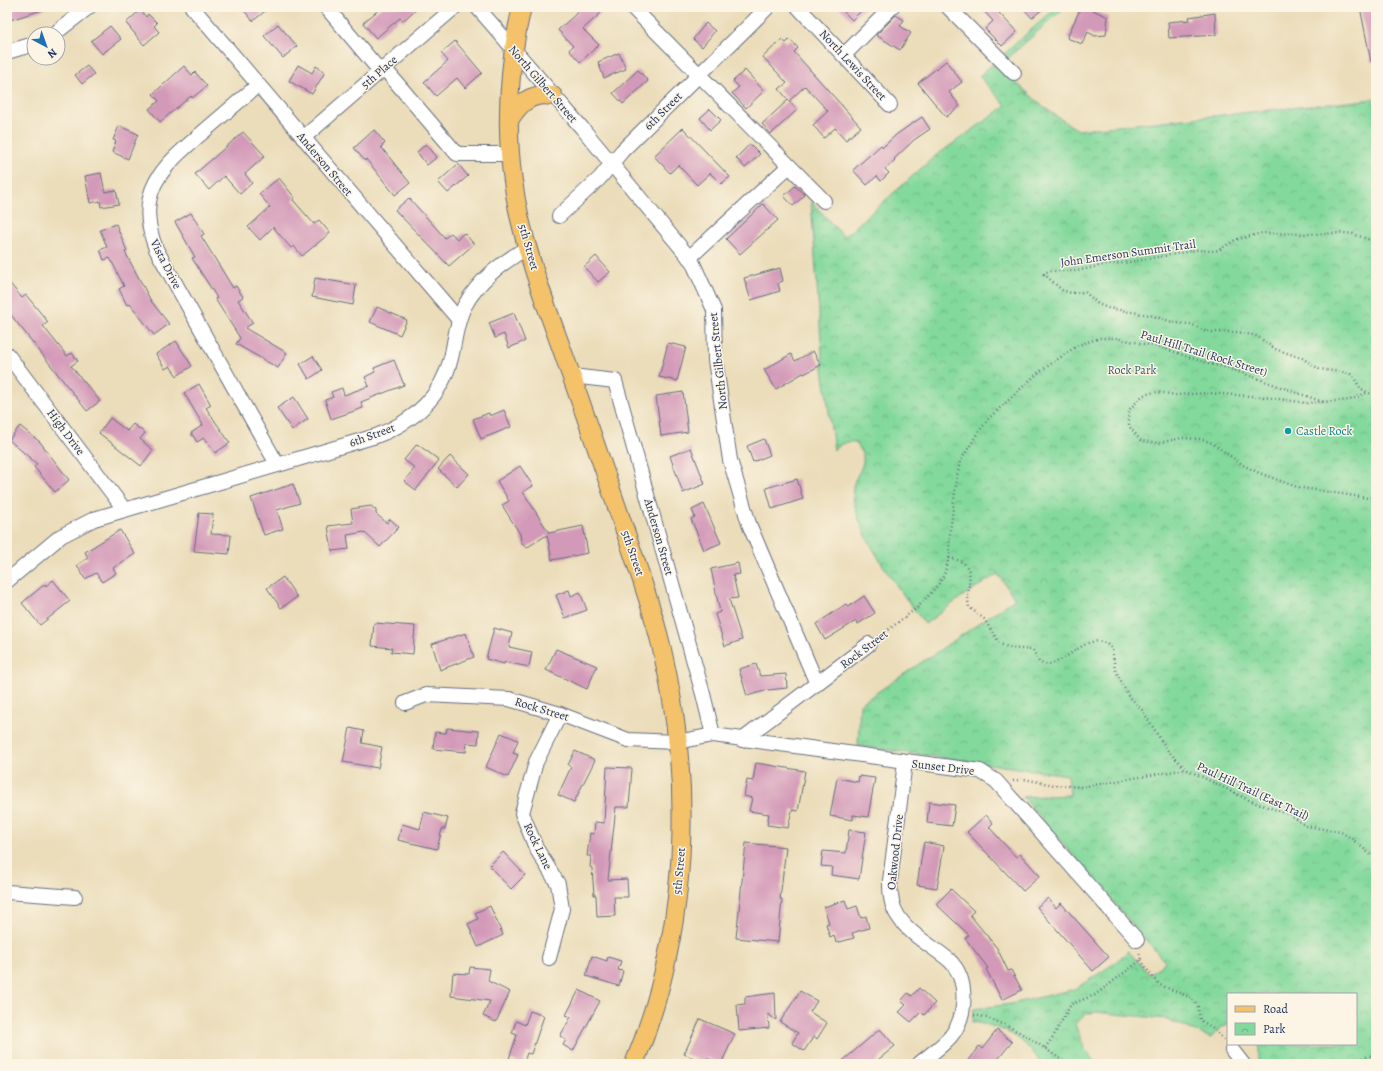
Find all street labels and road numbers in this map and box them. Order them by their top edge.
street label: North Lewis Street [816,26,890,104]
street label: North Gilbert Street [505,42,581,126]
street label: 5th Place [357,52,401,92]
street label: 6th Street [640,88,686,134]
street label: Anderson Street [293,128,357,199]
street label: 5th Street [515,222,543,272]
street label: Vista Drive [146,235,185,292]
street label: John Emerson Summit Trail [1059,236,1197,270]
street label: North Gilbert Street [705,312,731,410]
street label: Paul Hill Trail (Rock Street) [1139,326,1269,380]
street label: High Drive [43,406,89,458]
street label: 6th Street [347,419,397,451]
street label: Anderson Street [640,496,678,577]
street label: 5th Street [618,528,648,578]
street label: Rock Street [837,626,891,672]
street label: Rock Street [513,693,571,725]
street label: Sunset Drive [911,755,975,779]
street label: Paul Hill Trail (East Trail) [1194,758,1312,824]
street label: Oakwood Drive [883,813,907,891]
street label: Rock Lane [520,820,556,872]
street label: 5th Street [669,847,689,895]

